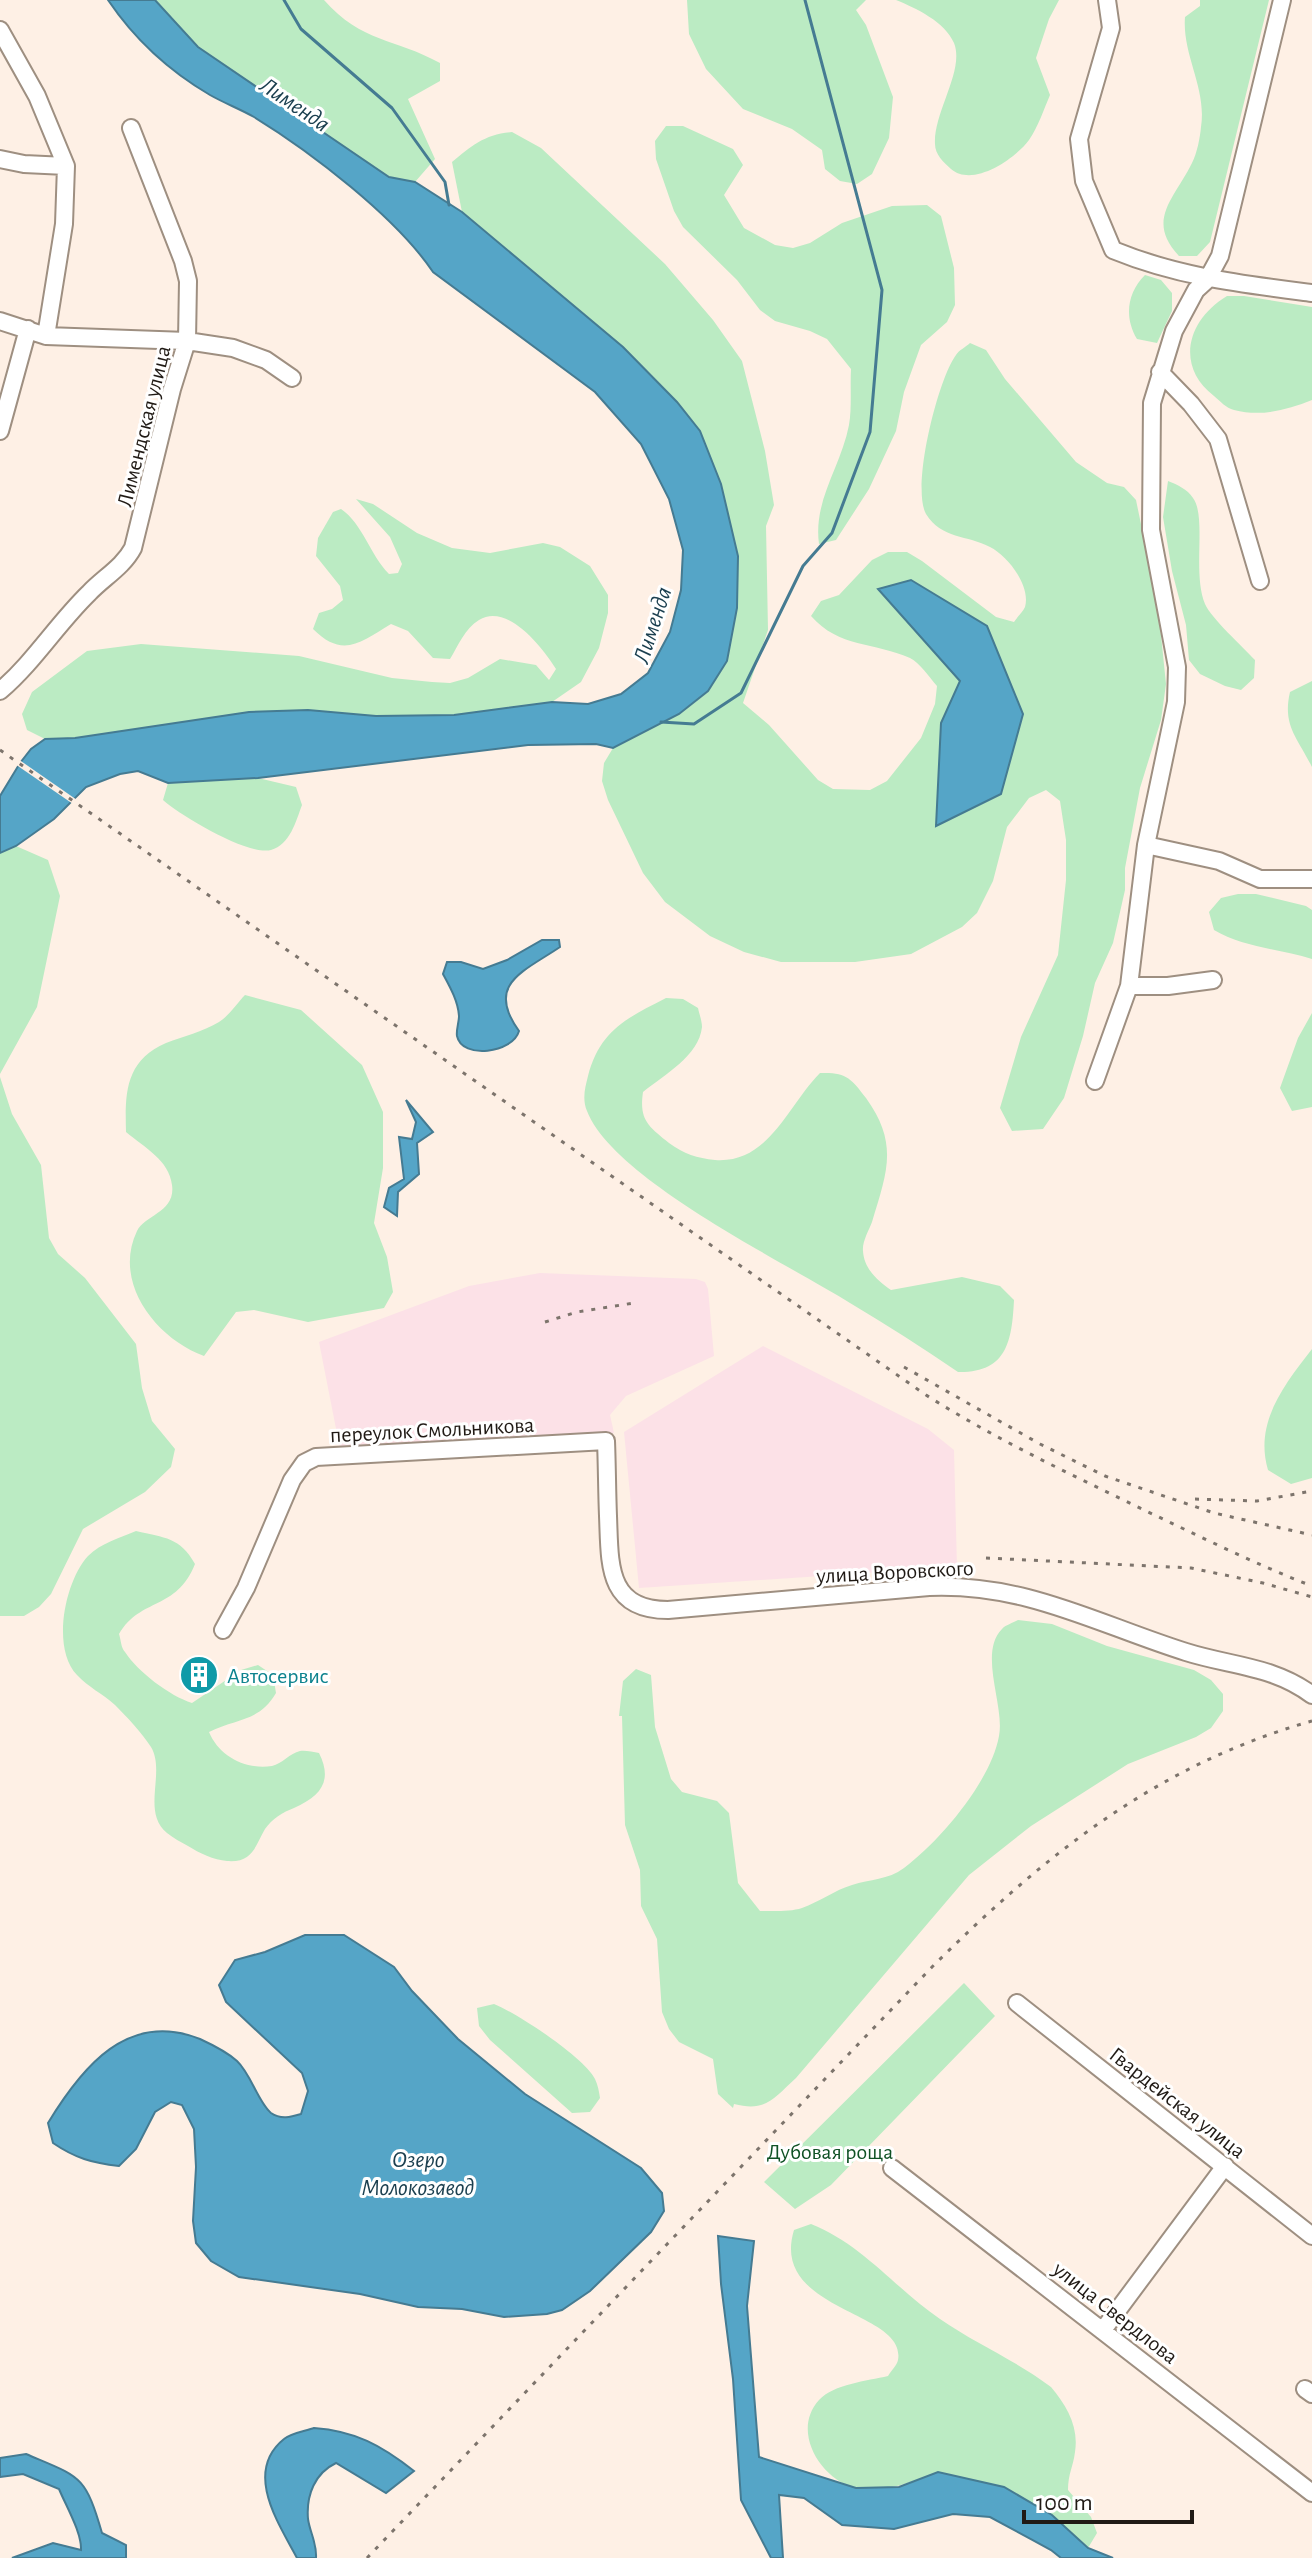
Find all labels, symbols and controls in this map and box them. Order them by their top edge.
water label: Лименда [254,72,334,137]
street label: Лимендская улица [113,343,175,509]
water label: Лименда [629,584,677,667]
street label: переулок Смольникова [329,1414,535,1446]
street label: улица Воровского [815,1557,974,1587]
building icon: Автосервис [178,1654,220,1696]
place label: Автосервис [227,1665,329,1687]
street label: Гвардейская улица [1105,2043,1250,2163]
park label: Дубовая роща [767,2141,893,2163]
water label: Озеро Молокозавод [362,2148,474,2200]
street label: улица Свердлова [1048,2257,1182,2368]
scale bar [1024,2474,1192,2524]
text: 100 m [1036,2491,1093,2515]

